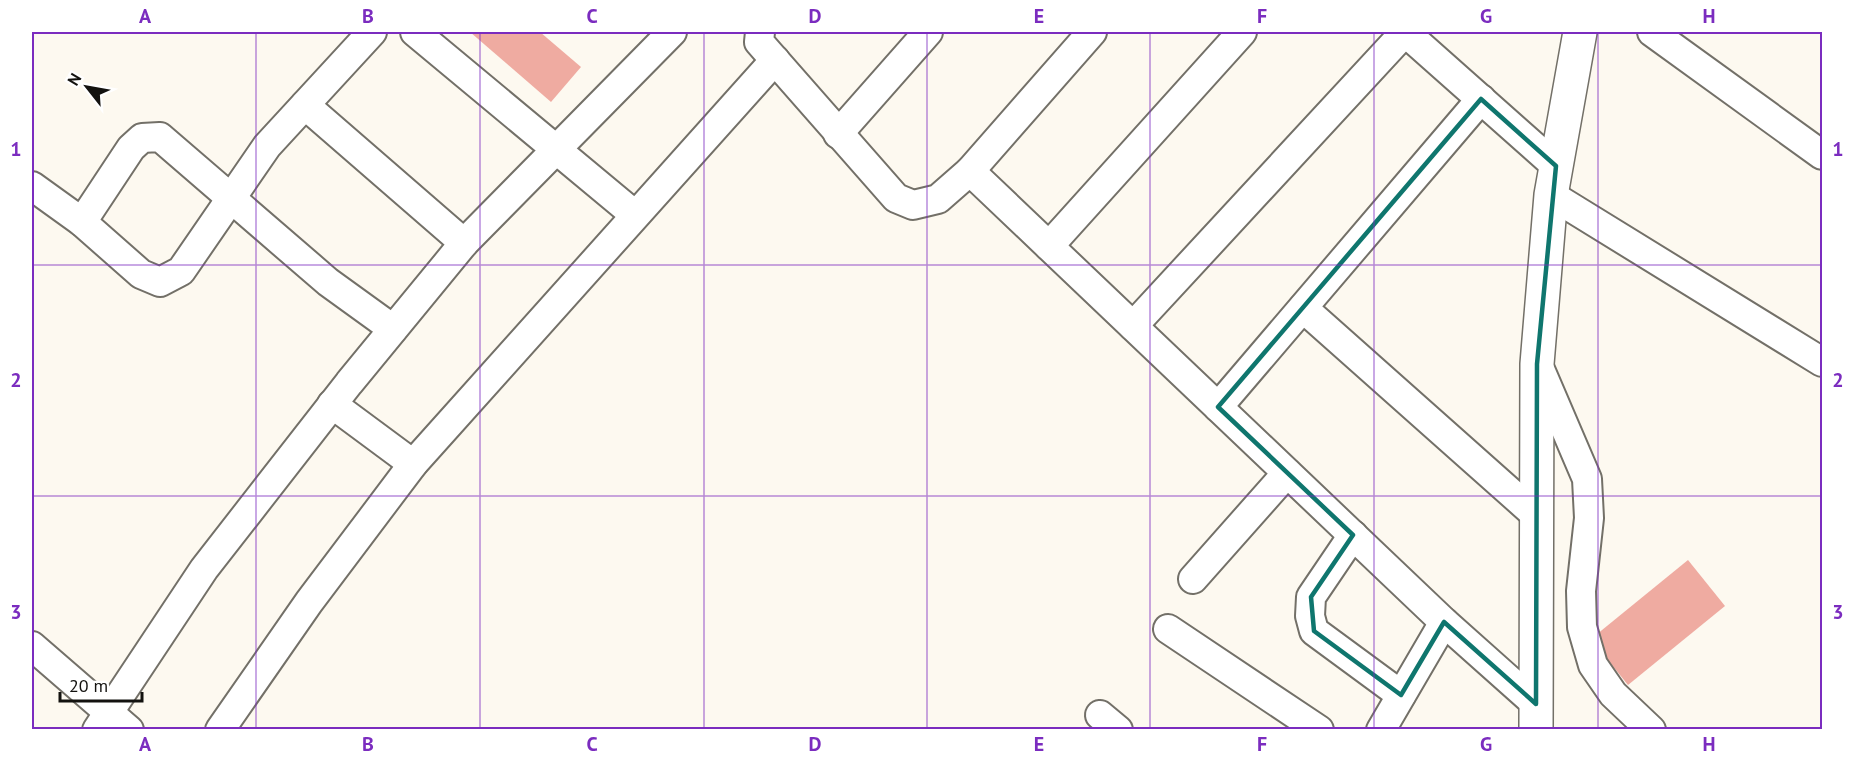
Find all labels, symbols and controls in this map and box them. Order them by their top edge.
text: A [139,3,152,29]
text: B [362,3,374,29]
text: C [586,3,598,29]
text: D [809,3,822,29]
text: E [1034,3,1044,29]
text: F [1257,3,1267,29]
text: G [1480,3,1492,29]
text: H [1702,3,1716,29]
north arrow [57,57,117,117]
text: N [63,70,85,89]
text: 1 [10,136,22,162]
text: 1 [1832,136,1844,162]
text: 2 [10,367,22,393]
text: 2 [1832,367,1844,393]
text: 3 [10,599,22,625]
text: 3 [1832,599,1844,625]
scale bar [60,665,142,703]
text: 20 m [69,674,108,697]
text: A [139,731,152,757]
text: B [362,731,374,757]
text: C [586,731,598,757]
text: D [809,731,822,757]
text: E [1034,731,1044,757]
text: F [1257,731,1267,757]
text: G [1480,731,1492,757]
text: H [1702,731,1716,757]

